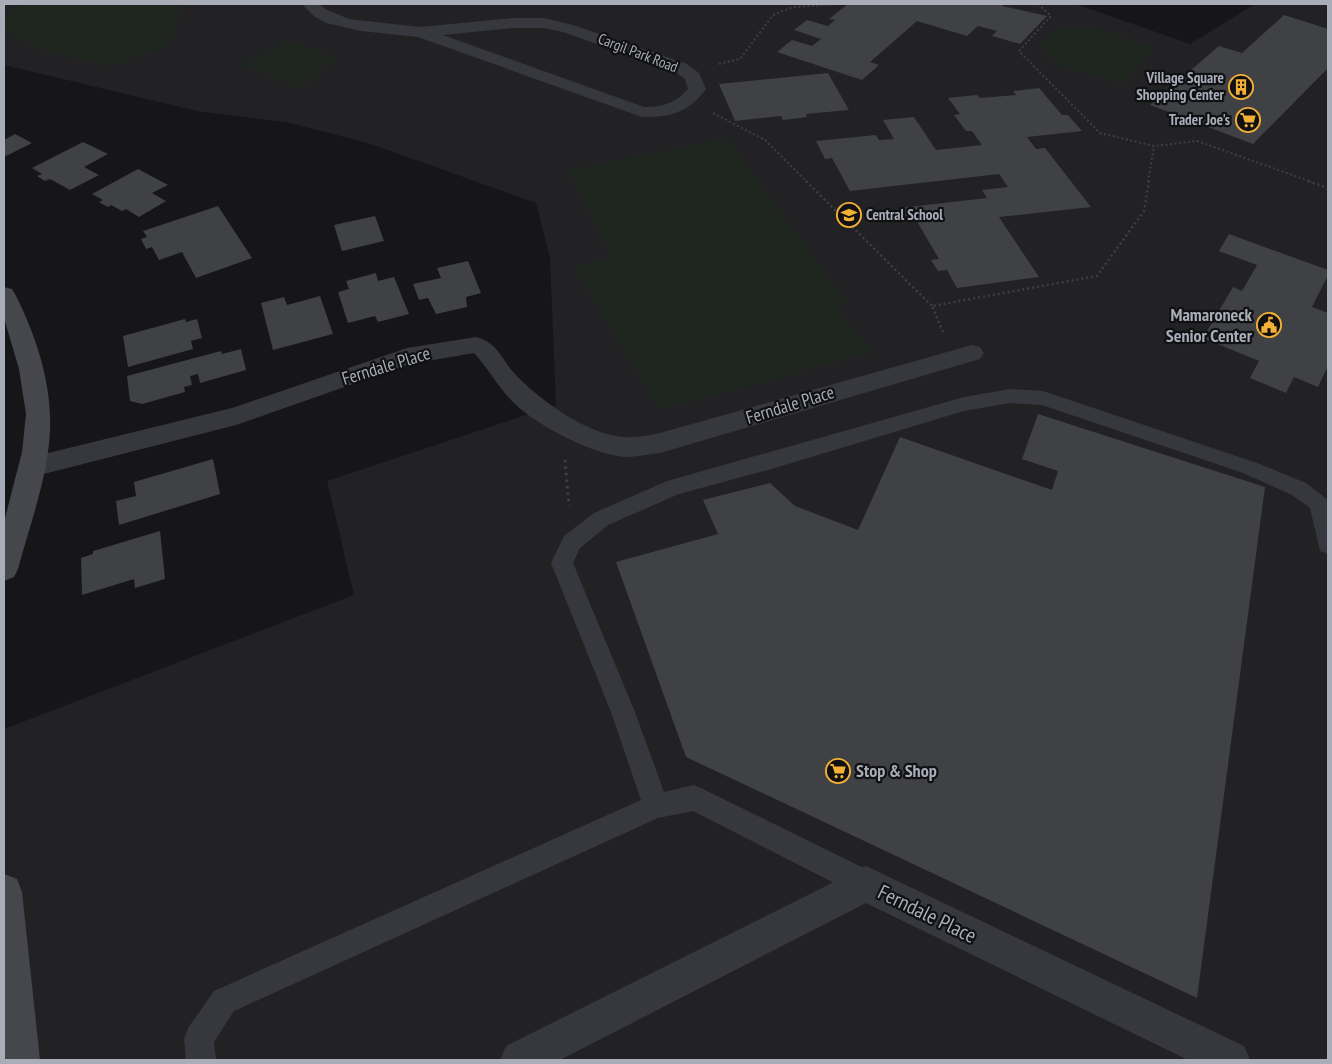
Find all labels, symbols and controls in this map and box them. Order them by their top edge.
street label: Cargil Park Road [596,29,681,76]
place label: Village Square Shopping Center [1136,68,1225,104]
building icon: Village Square Shopping Center [1228,74,1254,100]
supermarket icon: Trader Joe's [1235,107,1261,133]
place label: Trader Joe's [1169,110,1230,129]
school or university icon: Central School [836,202,862,228]
place label: Central School [866,205,943,224]
place label: Mamaroneck Senior Center [1166,303,1253,347]
public building icon: Mamaroneck Senior Center [1256,312,1282,338]
street label: Ferndale Place [339,341,433,390]
street label: Ferndale Place [743,380,837,429]
supermarket icon: Stop & Shop [825,758,851,784]
place label: Stop & Shop [856,759,937,782]
street label: Ferndale Place [873,878,981,949]

